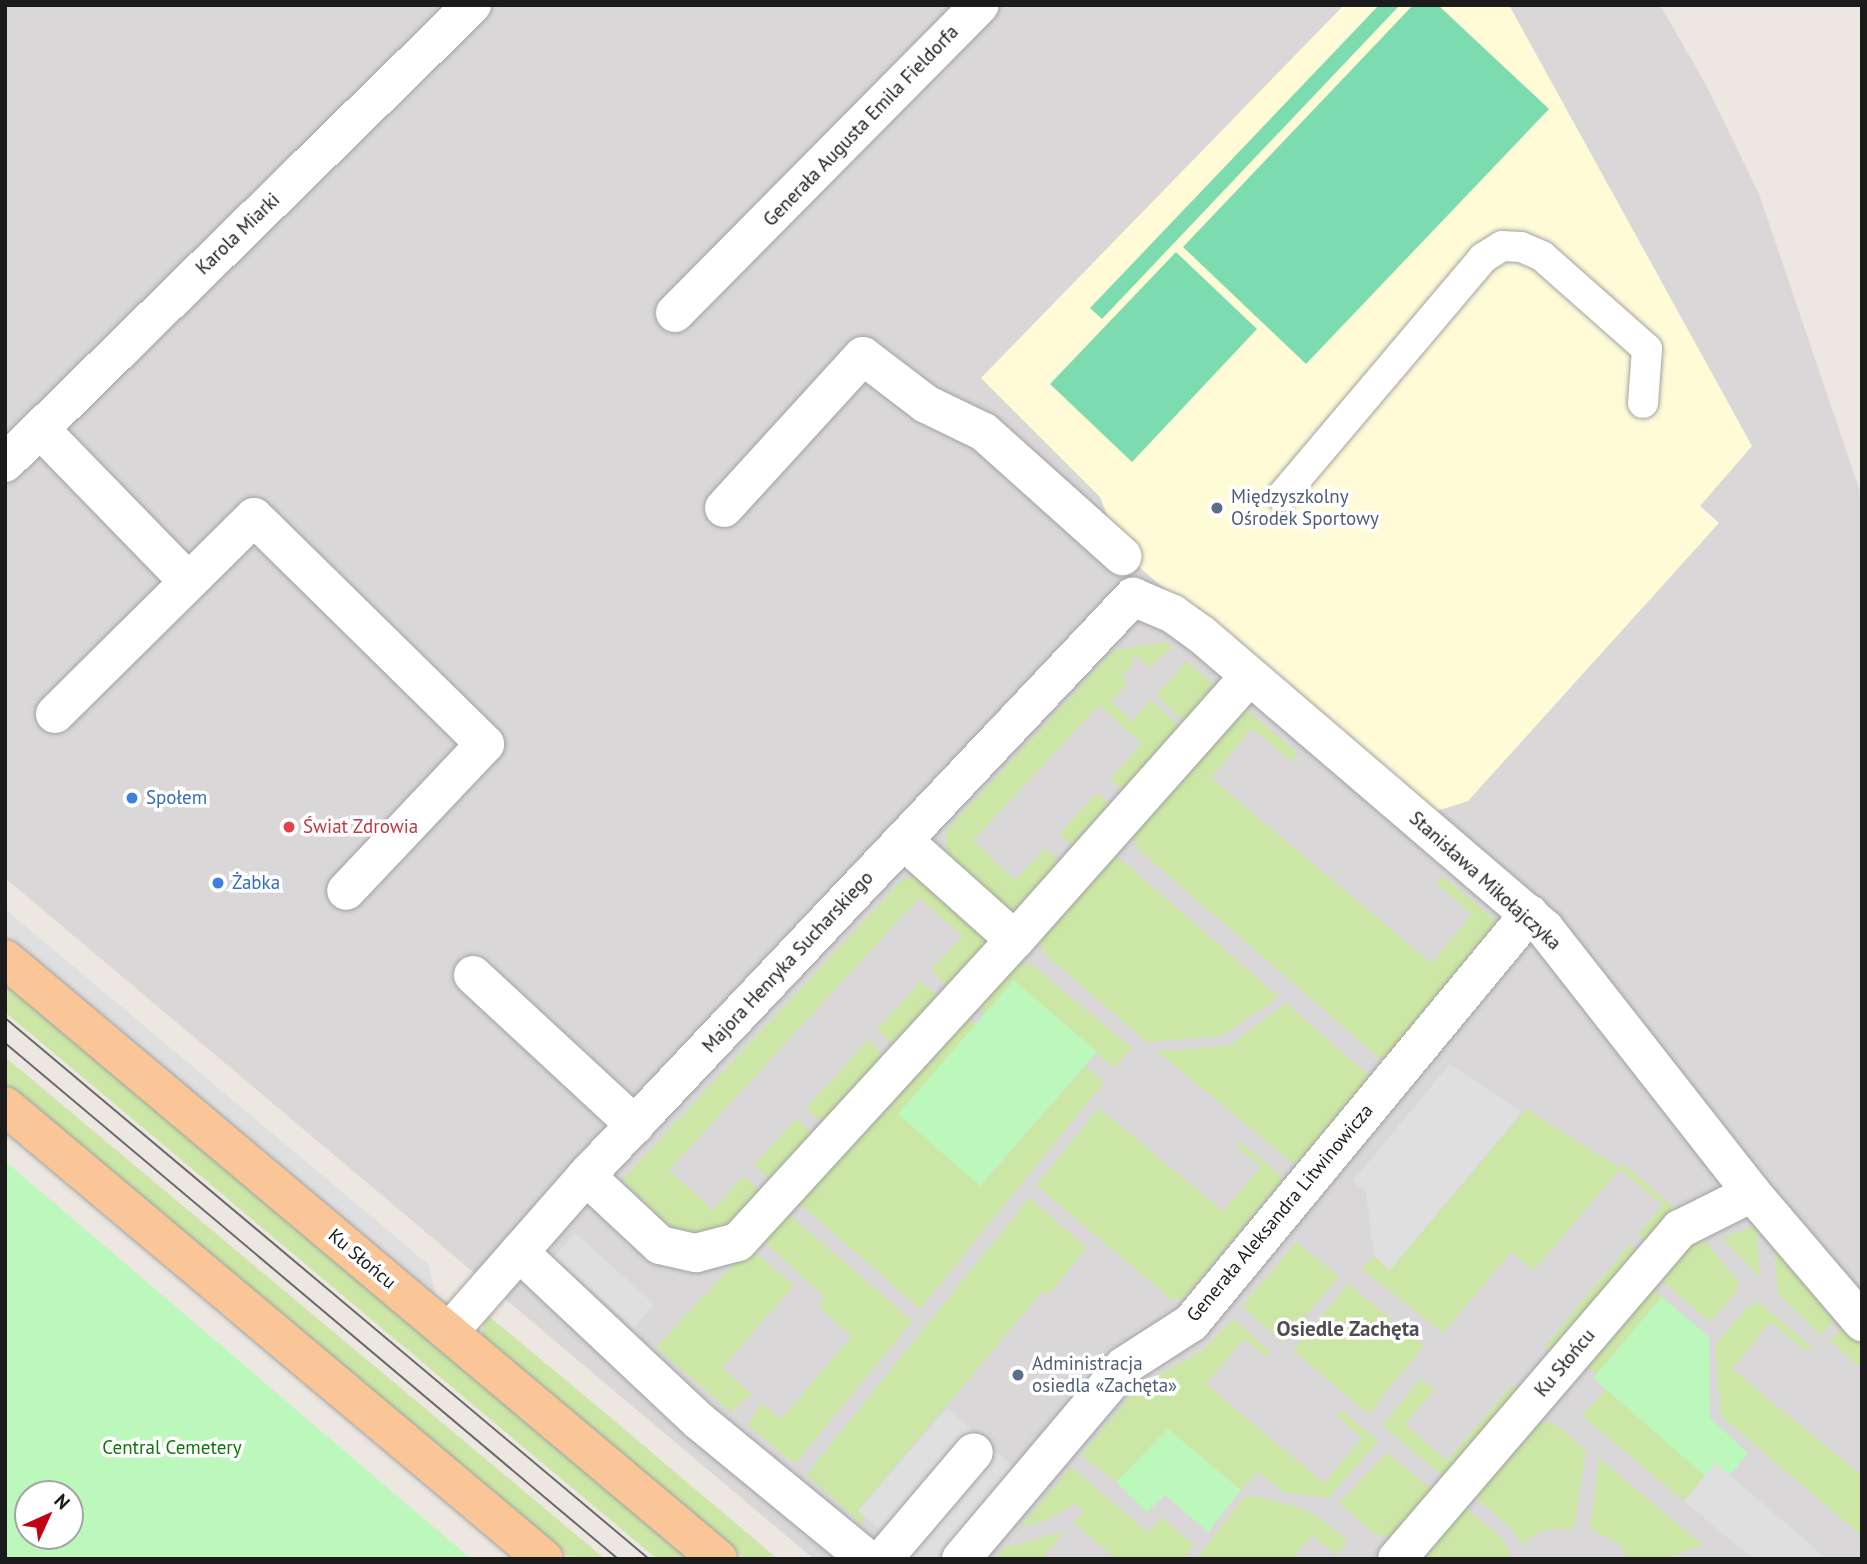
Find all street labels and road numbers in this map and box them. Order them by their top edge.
street label: Generała Augusta Emila Fieldorfa [759,21,963,231]
street label: Karola Miarki [191,189,285,279]
street label: Stanisława Mikołajczyka [1405,807,1565,955]
street label: Majora Henryka Sucharskiego [698,867,878,1057]
street label: Generała Aleksandra Litwinowicza [1182,1099,1378,1327]
street label: Ku Słońcu [323,1224,401,1294]
street label: Ku Słońcu [1530,1324,1600,1402]

